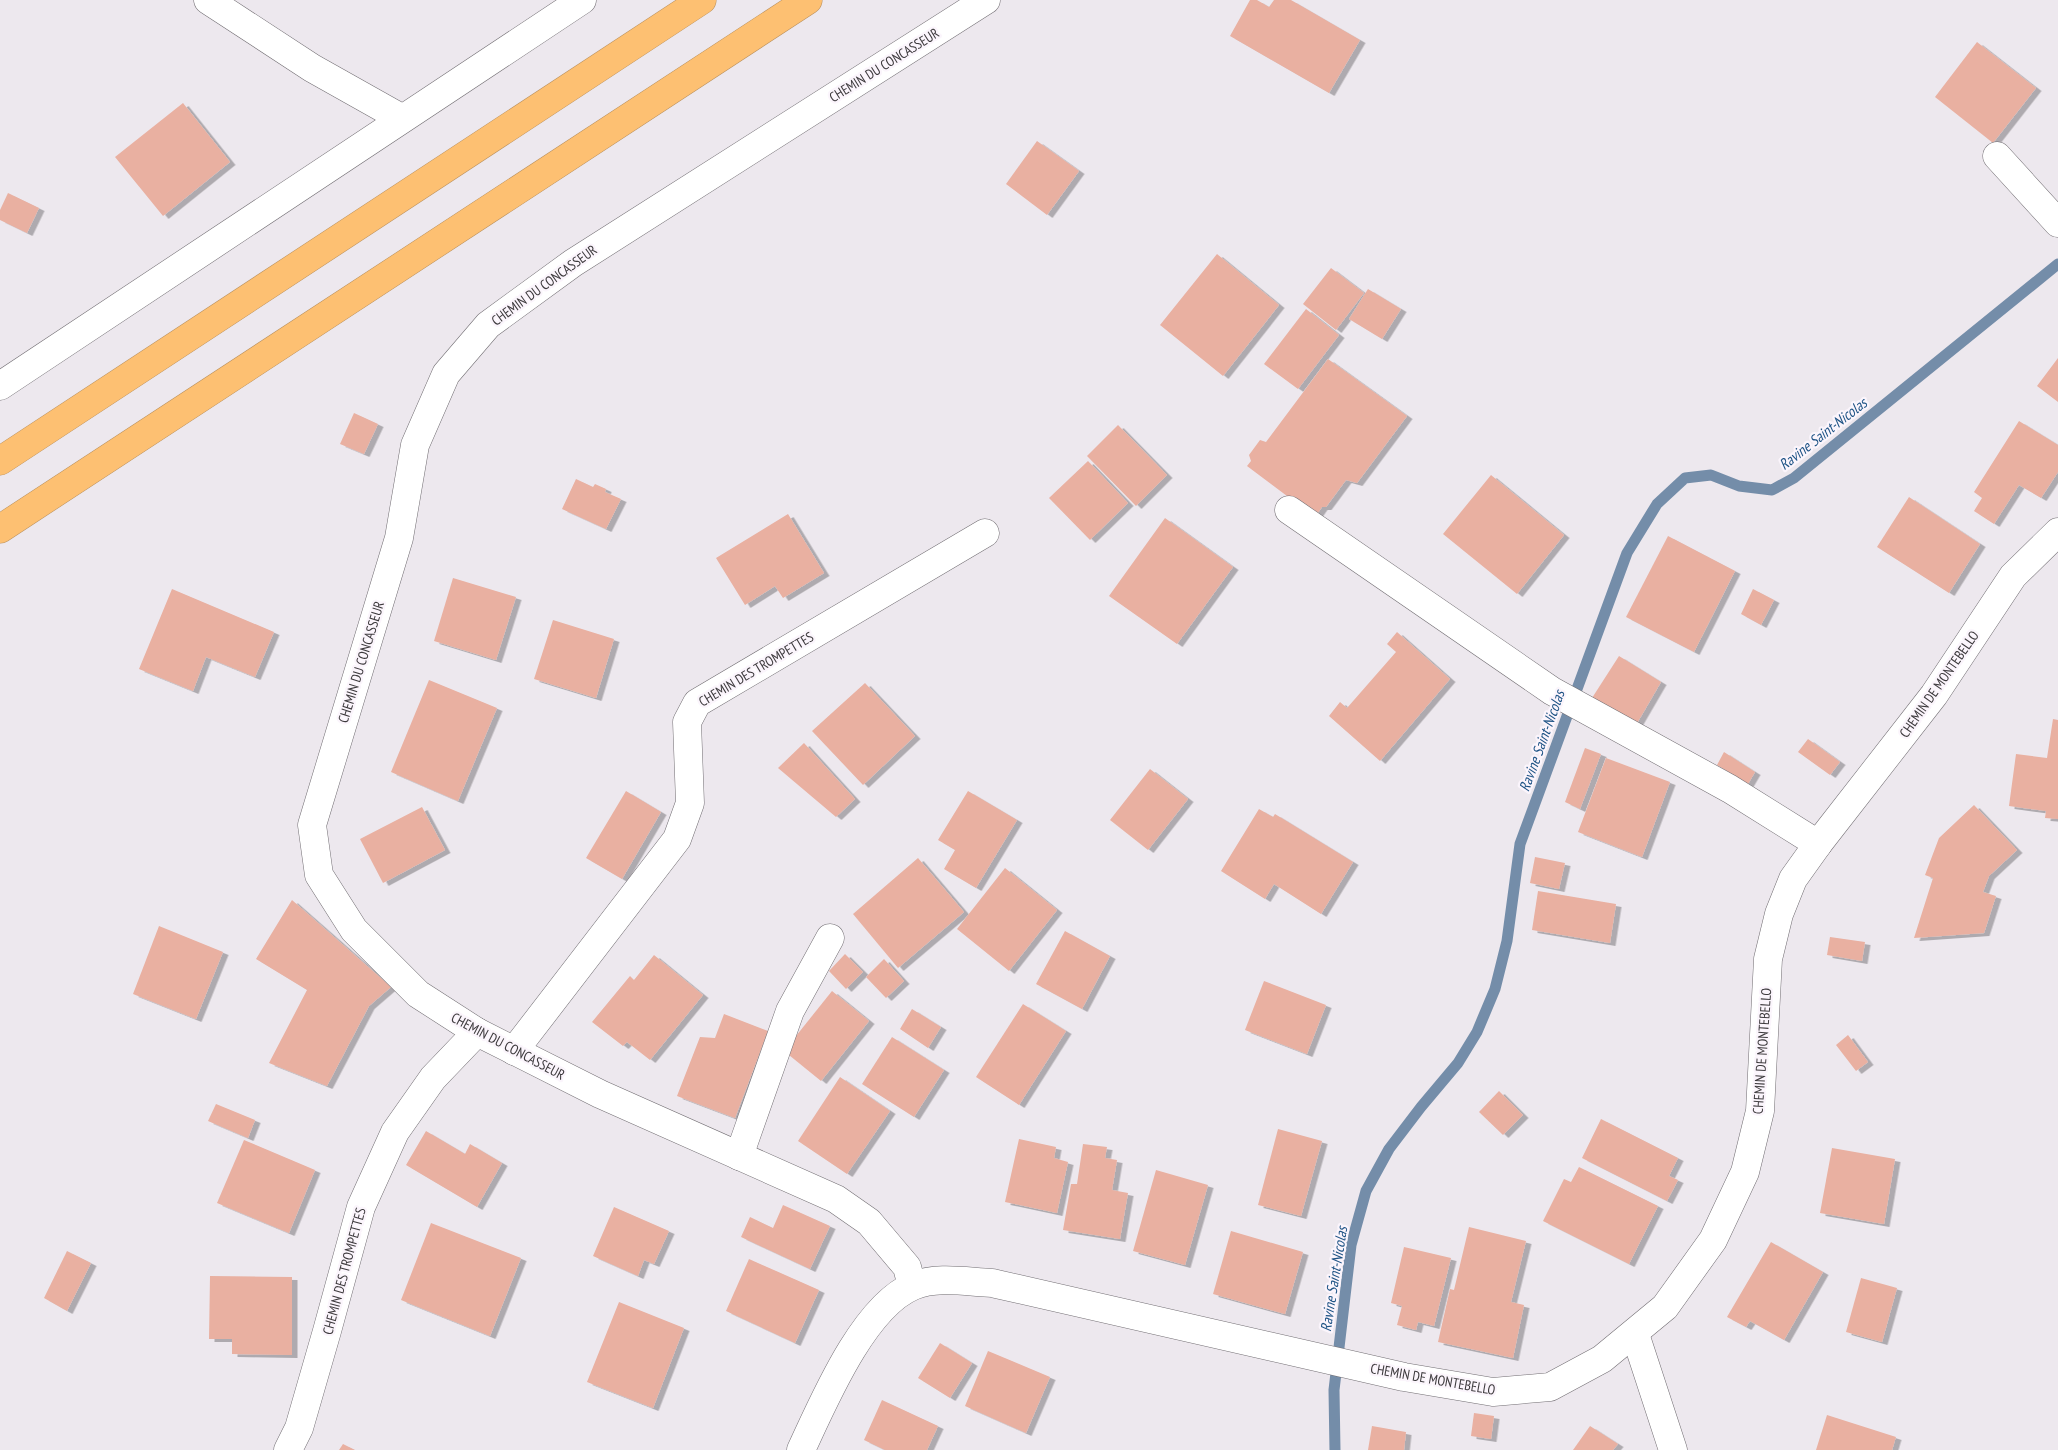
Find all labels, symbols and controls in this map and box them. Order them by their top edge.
street label: CHEMIN DU CONCASSEUR [826,24,943,106]
street label: CHEMIN DU CONCASSEUR [488,240,601,329]
water label: Ravine Saint-Nicolas [1775,392,1872,474]
street label: CHEMIN DU CONCASSEUR [334,599,388,725]
street label: CHEMIN DE MONTEBELLO [1895,627,1983,741]
street label: CHEMIN DES TROMPETTES [695,628,817,710]
water label: Ravine Saint-Nicolas [1514,686,1569,794]
street label: CHEMIN DE MONTEBELLO [1749,987,1775,1115]
street label: CHEMIN DU CONCASSEUR [448,1008,568,1084]
street label: CHEMIN DES TROMPETTES [318,1205,370,1337]
water label: Ravine Saint-Nicolas [1316,1223,1351,1333]
street label: CHEMIN DE MONTEBELLO [1369,1359,1497,1399]

